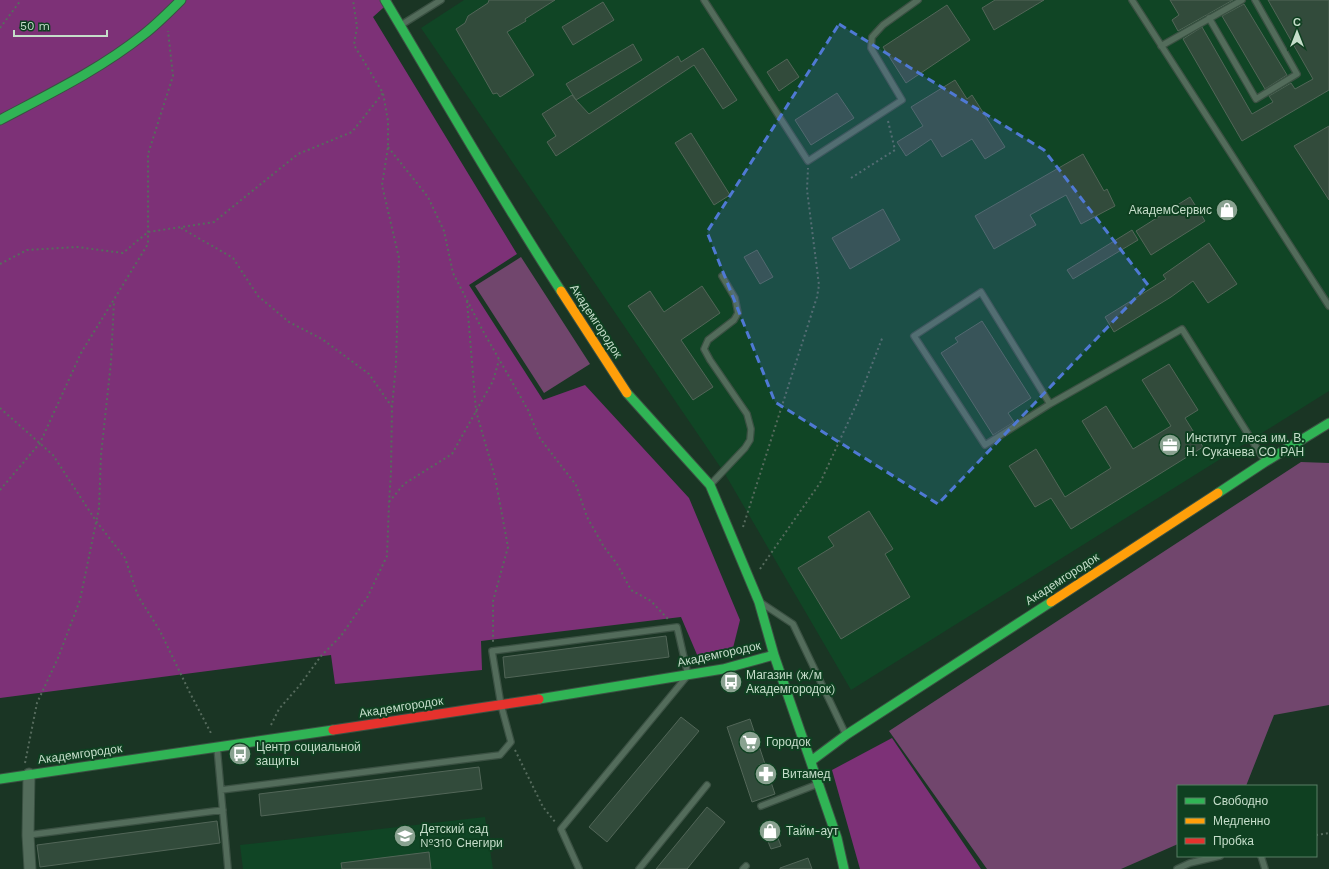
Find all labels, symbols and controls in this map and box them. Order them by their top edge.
scale bar [14,12,107,38]
north arrow [1277,12,1317,52]
text: С [1293,16,1301,29]
text: 50 m [20,19,50,33]
shop icon: АкадемСервис [1214,197,1240,223]
place label: АкадемСервис [1129,203,1212,217]
street label: Академгородок [567,282,625,361]
place label: Институт леса им. В. Н. Сукачева СО РАН [1186,431,1305,459]
office icon: Институт леса им. В. Н. Сукачева СО РАН [1157,432,1183,458]
street label: Академгородок [1023,550,1102,608]
street label: Академгородок [676,638,763,670]
place label: Магазин (ж/м Академгородок) [746,668,835,696]
bus stop icon: Магазин (ж/м Академгородок) [718,669,744,695]
street label: Академгородок [358,693,445,721]
supermarket icon: Городок [737,729,763,755]
place label: Городок [766,735,811,749]
place label: Центр социальной защиты [256,740,361,768]
street label: Академгородок [37,741,124,767]
bus stop icon: Центр социальной защиты [227,741,253,767]
pharmacy icon: Витамед [753,761,779,787]
place label: Витамед [782,767,830,781]
legend [1177,785,1317,857]
text: Свободно [1213,794,1268,808]
text: Медленно [1213,814,1270,828]
shop icon: Тайм-аут [757,818,783,844]
place label: Детский сад №310 Снегири [420,822,503,850]
school or university icon: Детский сад №310 Снегири [392,823,418,849]
place label: Тайм-аут [786,824,839,838]
text: Пробка [1213,834,1254,848]

